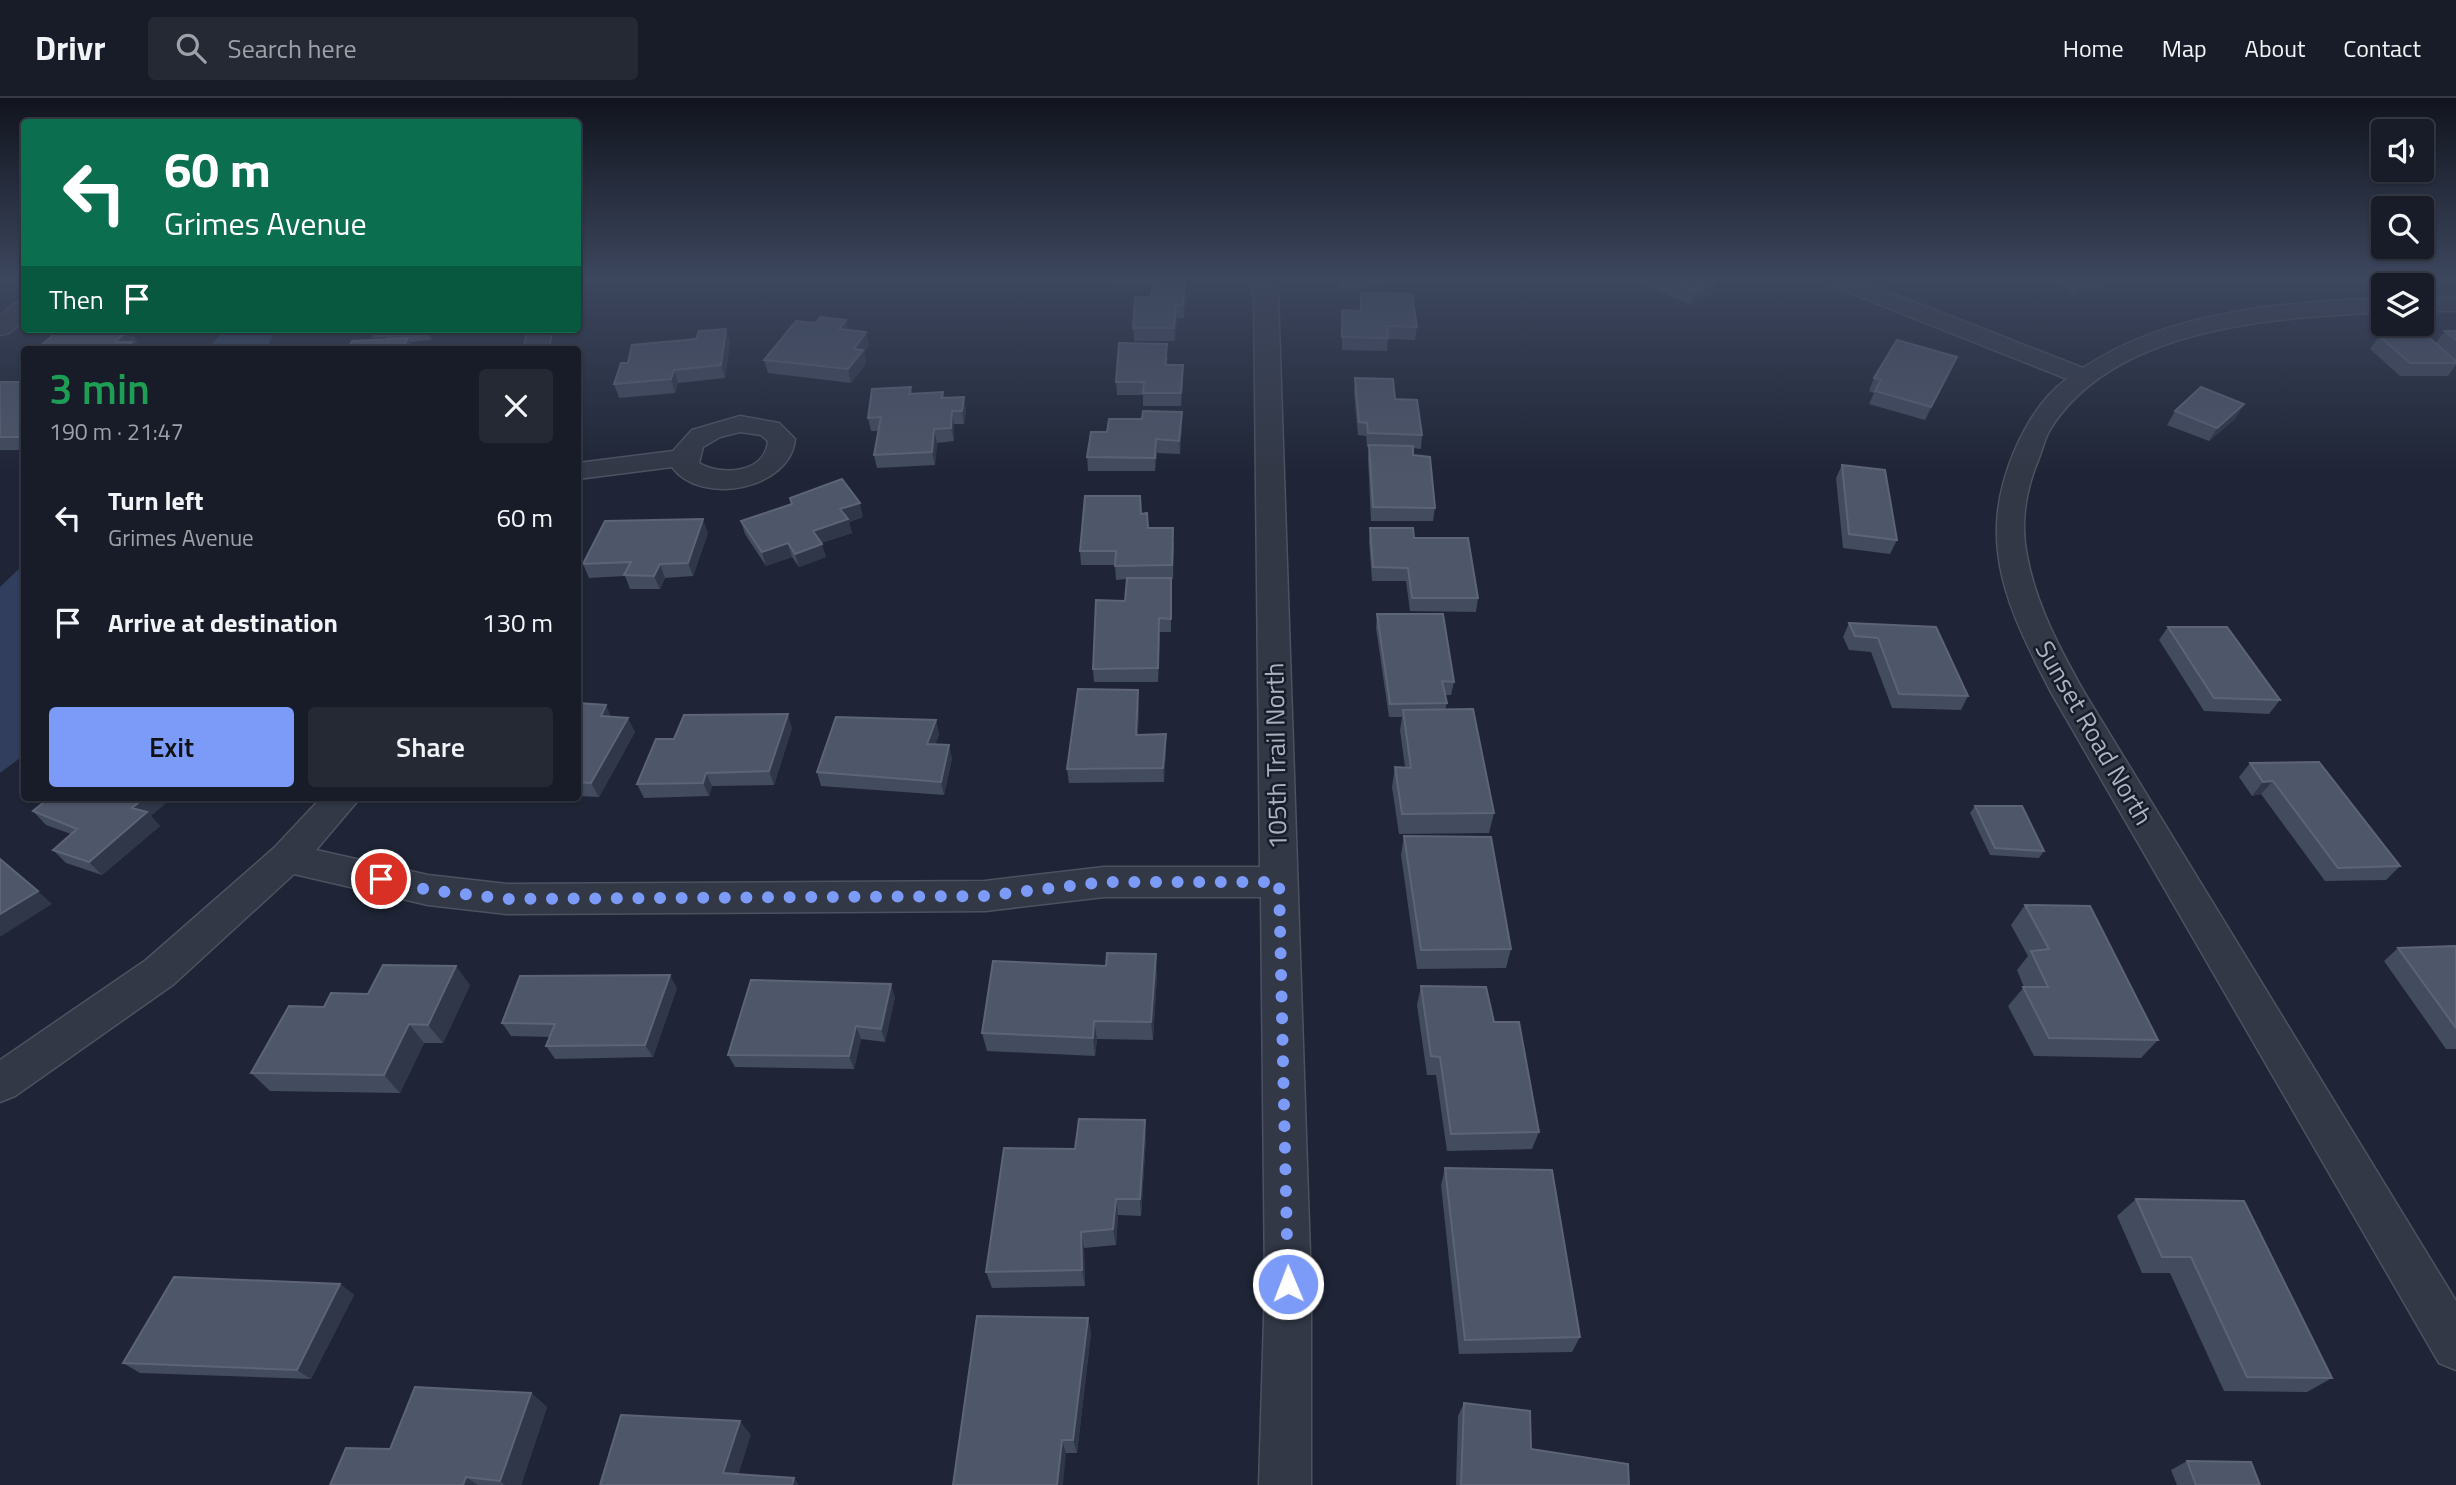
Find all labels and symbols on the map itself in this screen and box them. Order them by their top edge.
street label: Sunset Road North [2026,633,2163,832]
street label: 105th Trail North [1254,662,1297,850]
pin [351,849,411,909]
position arrow [1251,1247,1325,1321]

